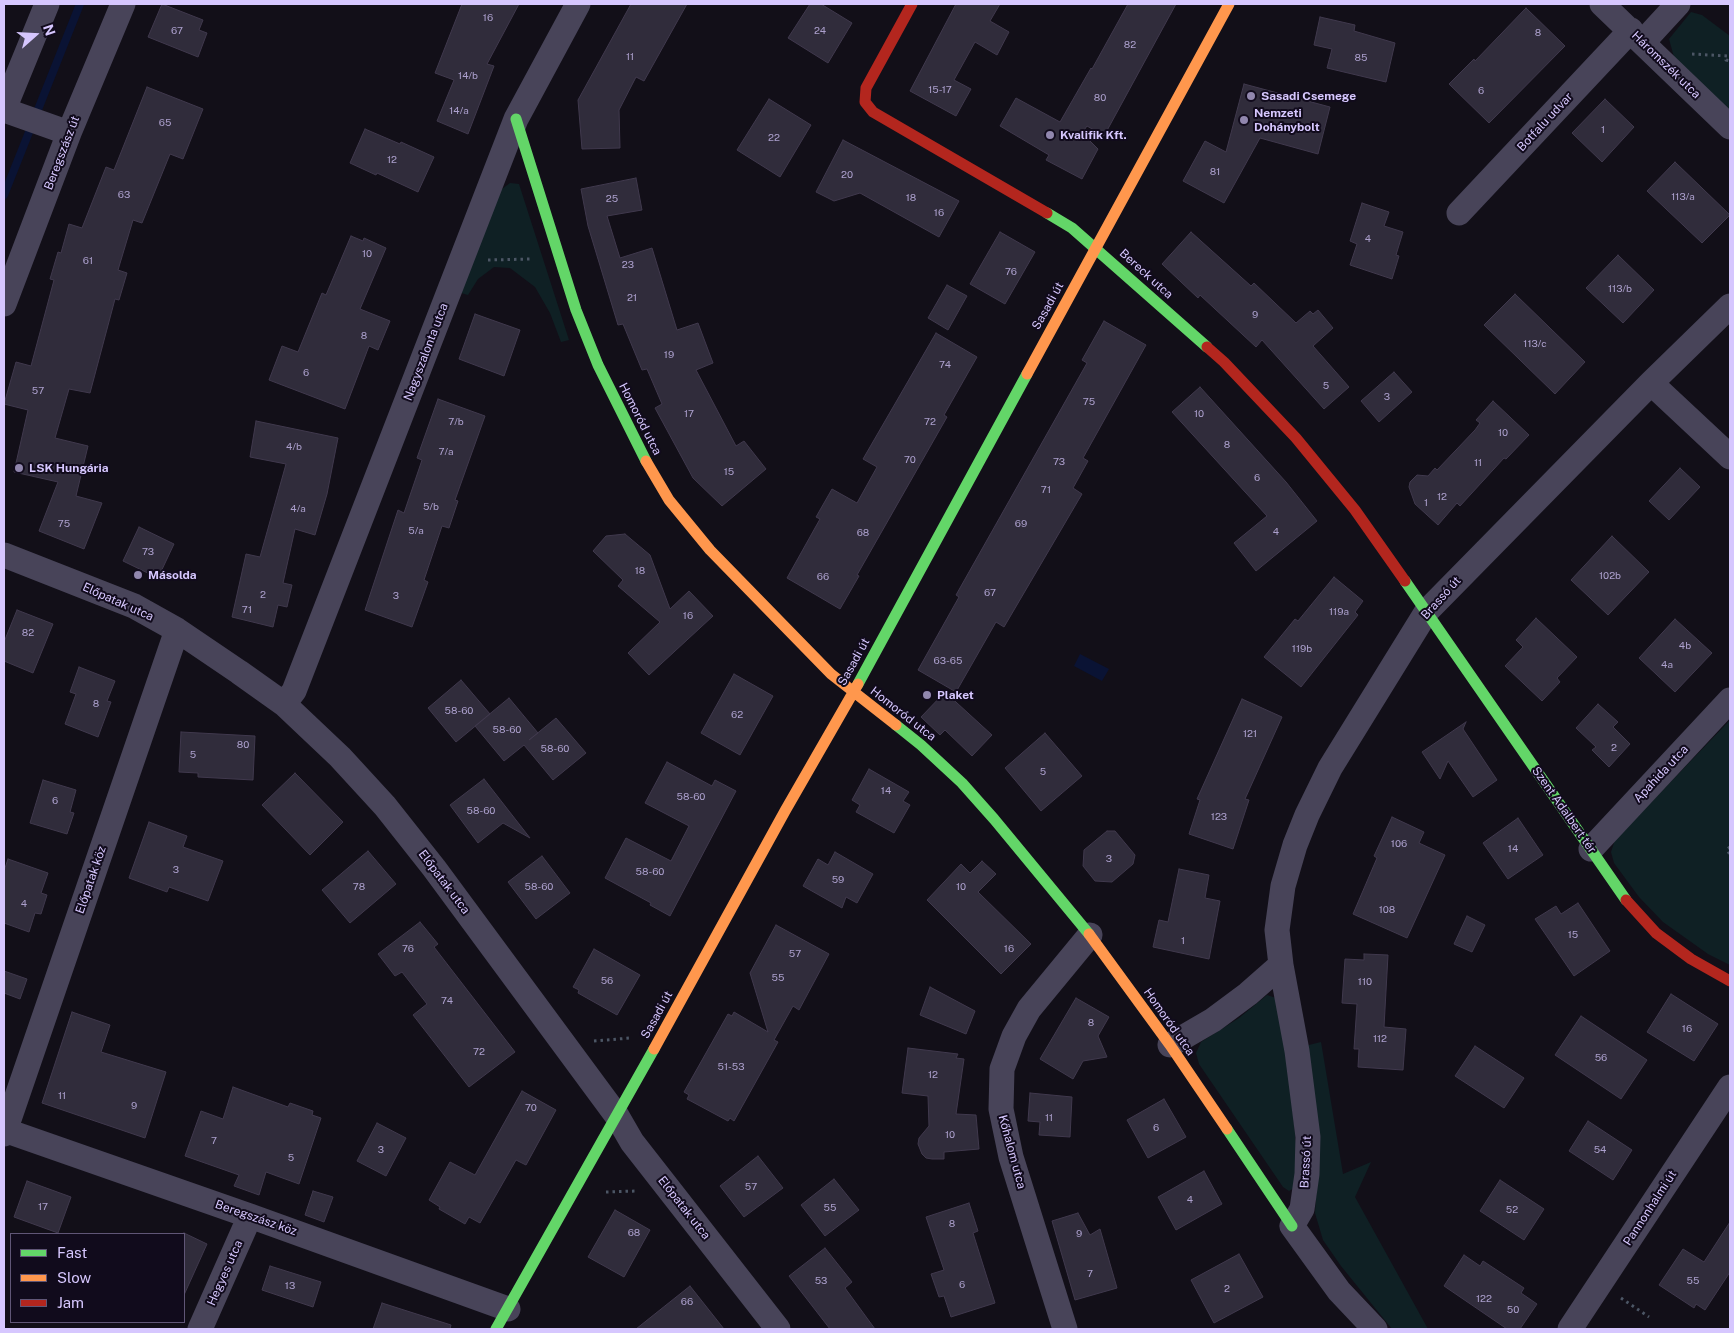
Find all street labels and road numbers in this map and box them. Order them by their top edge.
street label: Háromszék utca [1629,28,1703,102]
street label: Botfalu udvar [1514,90,1576,154]
street label: Beregszász út [41,114,83,192]
street label: Bereck utca [1116,246,1176,302]
street label: Sasadi út [1029,280,1067,332]
street label: Nagyszalonta utca [401,301,451,403]
street label: Homoród utca [616,381,664,457]
street label: Brassó út [1418,574,1464,622]
street label: Előpatak utca [80,580,156,624]
street label: Sasadi út [835,636,873,688]
street label: Homoród utca [867,684,939,744]
street label: Apahida utca [1631,742,1691,806]
street label: Szent Adalbert tér [1529,764,1599,856]
street label: Előpatak köz [73,844,109,916]
street label: Előpatak utca [415,847,473,917]
street label: Homoród utca [1140,985,1198,1059]
street label: Sasadi út [638,989,676,1041]
street label: Kőhalom utca [995,1113,1029,1191]
street label: Brassó út [1297,1135,1315,1189]
street label: Pannonhalmi út [1620,1168,1680,1248]
street label: Előpatak utca [655,1173,713,1243]
street label: Beregszász köz [213,1197,299,1239]
street label: Hegyes utca [204,1238,246,1308]

